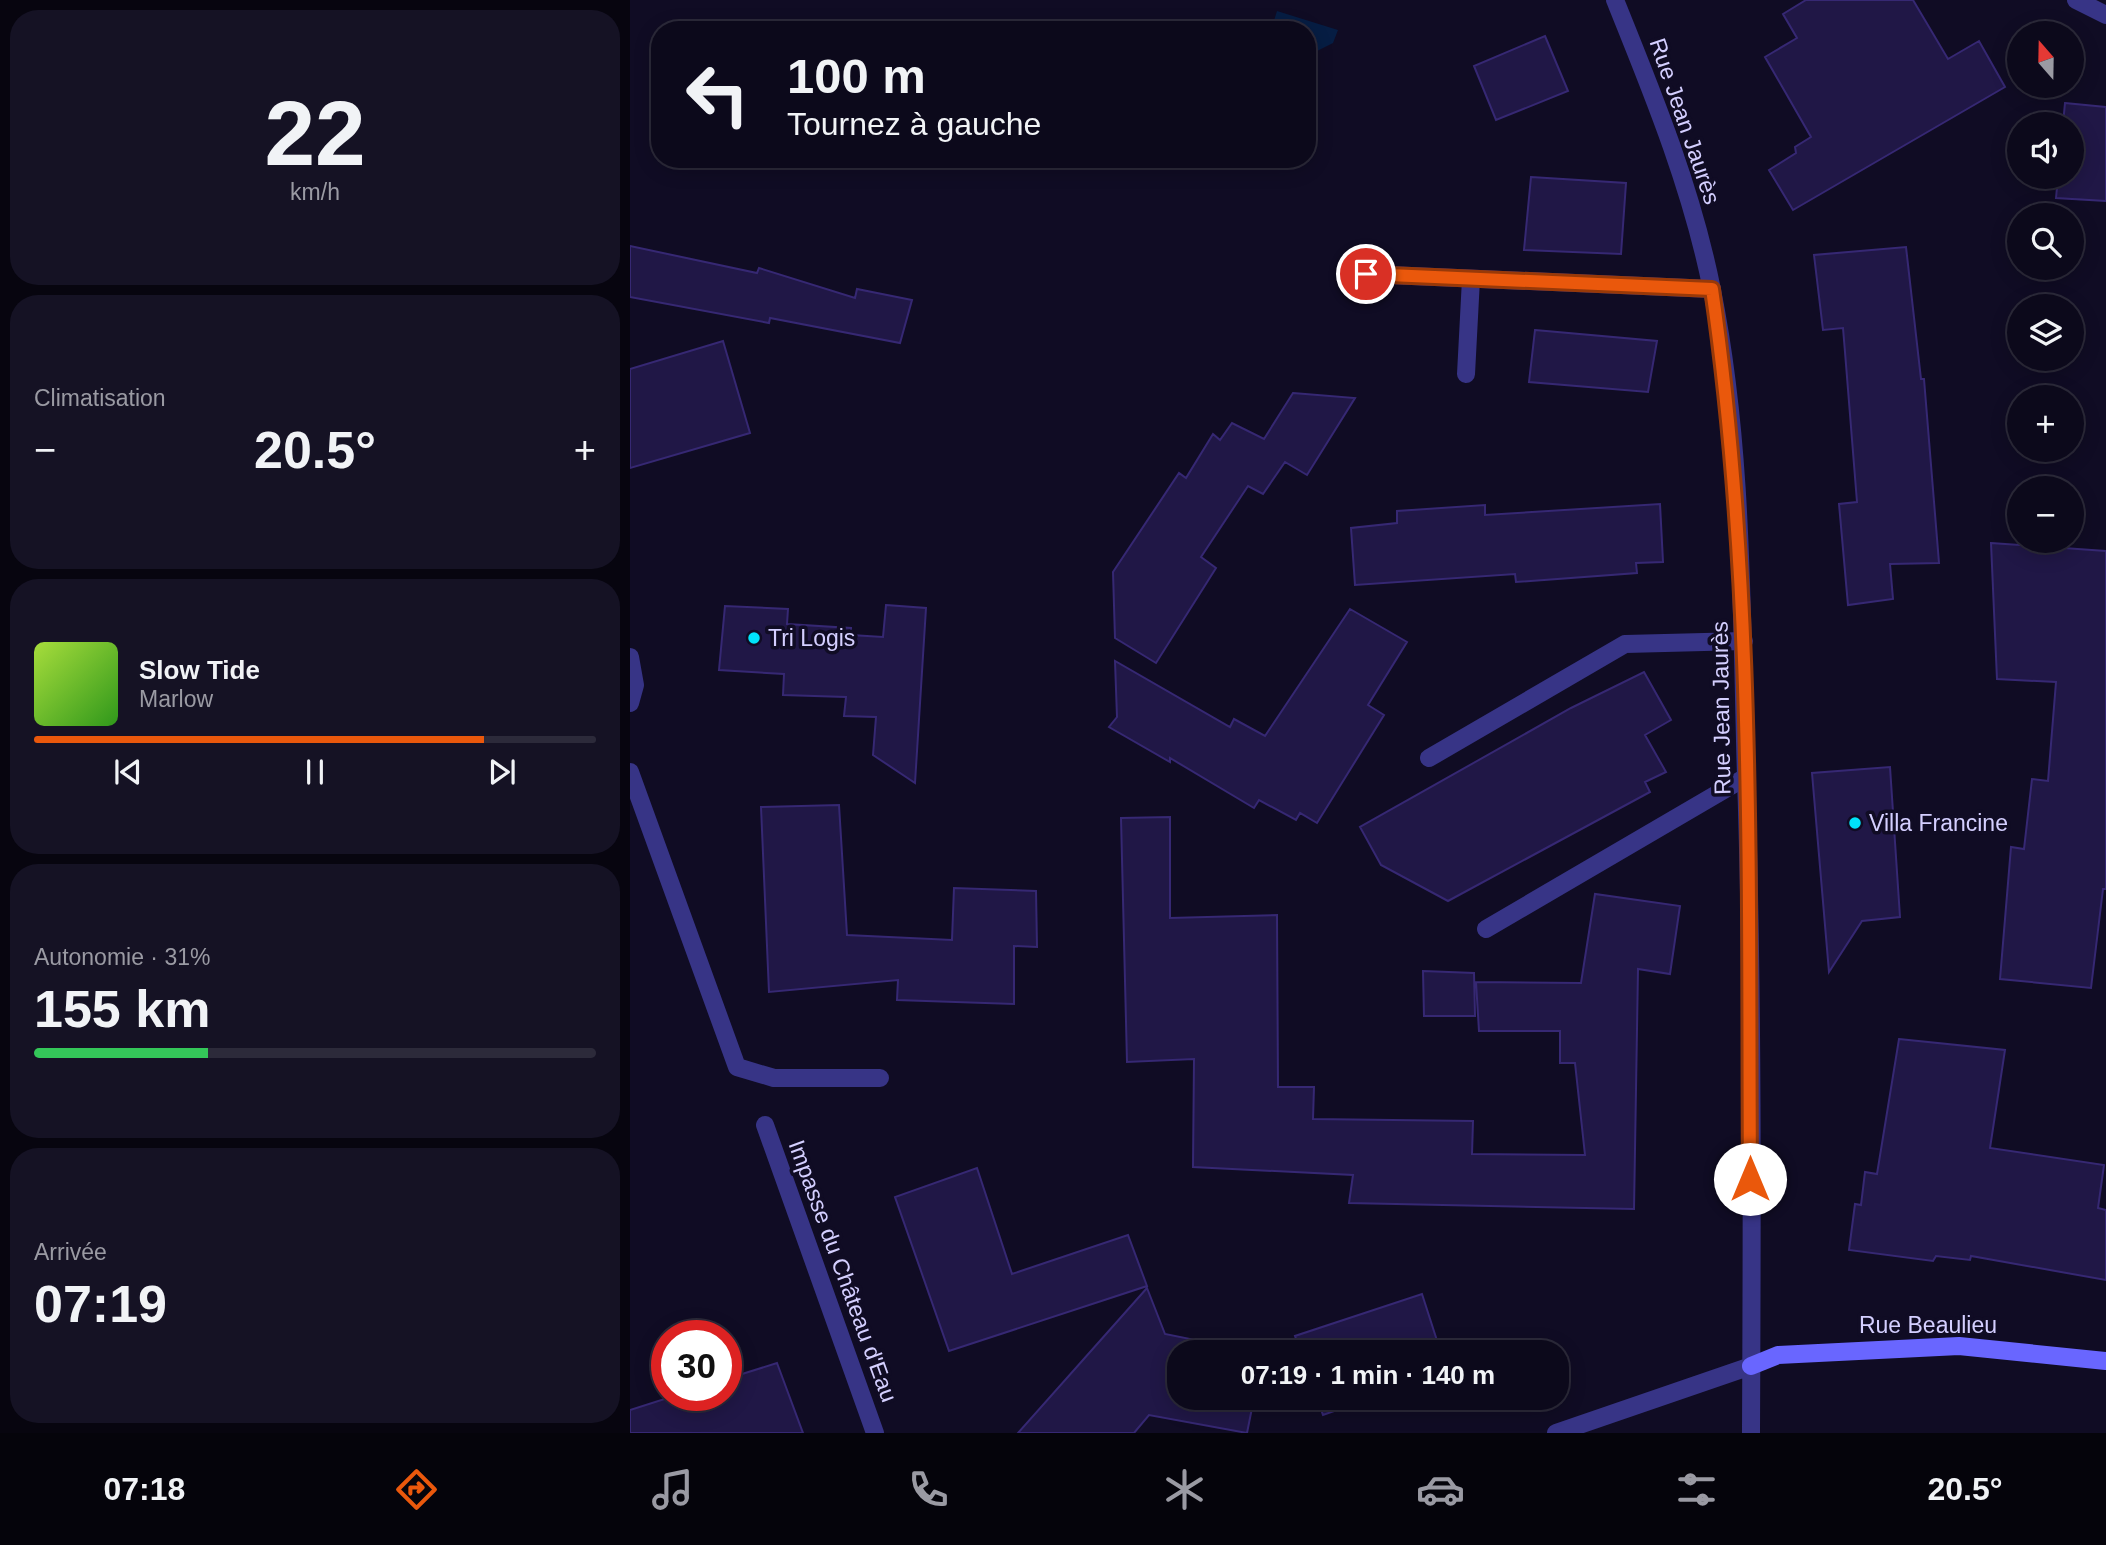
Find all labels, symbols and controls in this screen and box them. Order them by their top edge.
north arrow [2007,21,2084,98]
map controls [2007,21,2084,553]
street label: Rue Jean Jaurès [1644,35,1726,207]
icon: left [672,49,763,140]
text: 100 m [787,49,926,103]
text: 22 [264,83,366,184]
text: Tournez à gauche [787,106,1041,142]
button: sound [2007,112,2084,189]
text: km/h [290,179,340,205]
button: search [2007,203,2084,280]
pin [1336,244,1396,304]
icon: arrive [1347,255,1385,293]
button: layers [2007,294,2084,371]
text: Climatisation [34,385,166,411]
button: + [2007,385,2084,462]
text: 20.5° [254,421,376,479]
text: − [34,429,56,471]
text: + [574,429,596,471]
button: − [2007,476,2084,553]
street label: Rue Jean Jaurès [1706,621,1736,795]
place label: Tri Logis [768,625,855,651]
marker: Tri Logis [746,630,762,646]
text: Slow Tide [139,655,260,685]
text: Marlow [139,686,213,712]
icon: previous [109,753,147,791]
icon: pause [296,753,334,791]
icon: next [483,753,521,791]
place label: Villa Francine [1869,810,2008,836]
marker: Villa Francine [1847,815,1863,831]
text: Autonomie · 31% [34,944,210,970]
text: 155 km [34,980,210,1038]
street label: Impasse du Château d'Eau [783,1137,903,1405]
position arrow [1713,1142,1787,1216]
text: Arrivée [34,1239,107,1265]
text: 07:19 [34,1275,167,1333]
street label: Rue Beaulieu [1859,1312,1997,1338]
speed limit sign: 30 [651,1320,742,1411]
text: 07:19 · 1 min · 140 m [1241,1360,1495,1390]
icon: directions [392,1465,441,1514]
icon: music [648,1465,697,1514]
icon: phone [904,1465,953,1514]
icon: climate [1160,1465,1209,1514]
icon: car [1416,1465,1465,1514]
icon: filters [1672,1465,1721,1514]
text: 07:18 [103,1471,185,1507]
text: 20.5° [1927,1471,2002,1507]

